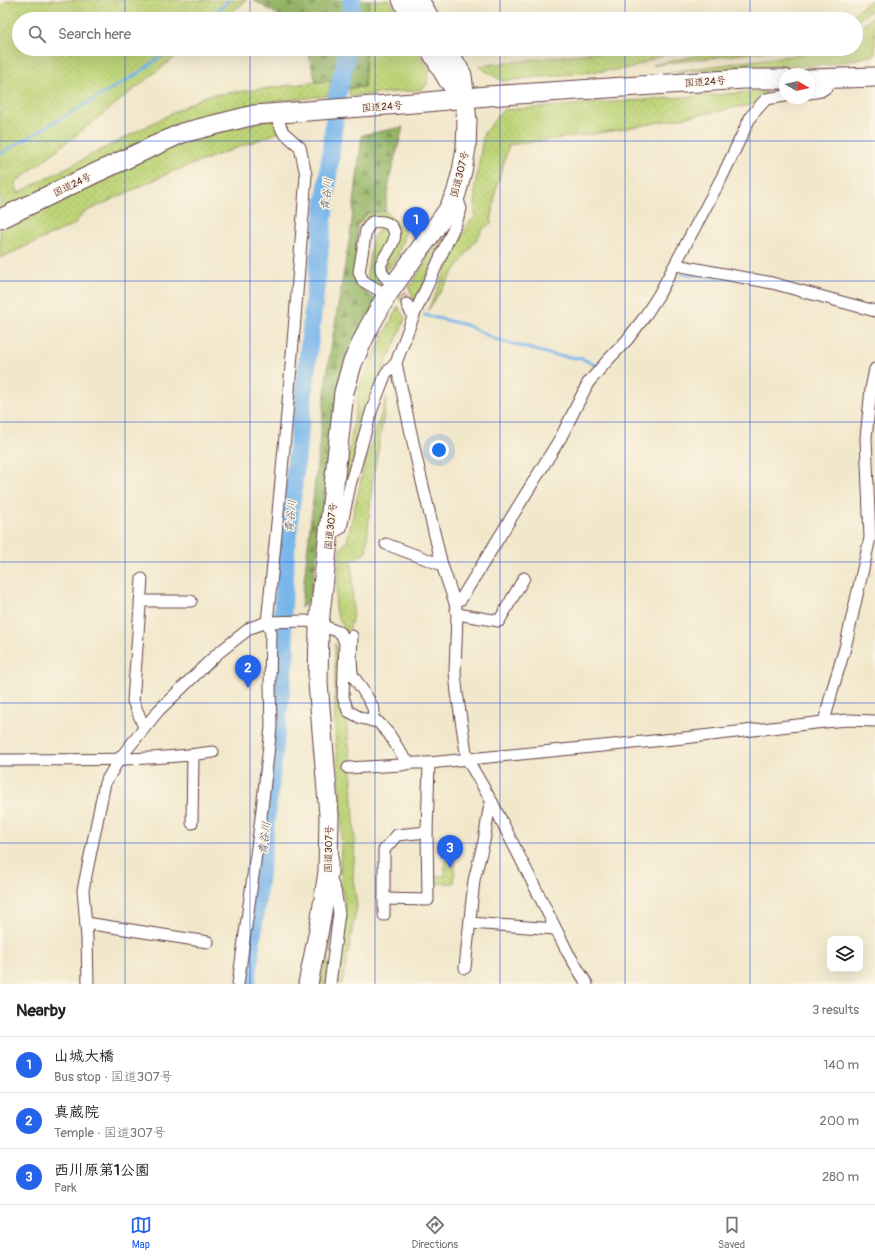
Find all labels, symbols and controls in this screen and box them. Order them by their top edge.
search box [12,12,863,56]
icon: search [26,23,48,45]
text: Search here [58,25,131,44]
north arrow [779,68,815,104]
street label: 国道24号 [684,75,726,89]
street label: 国道24号 [361,100,403,114]
street label: 国道307号 [448,150,472,199]
street label: 国道24号 [51,170,94,199]
water label: 青谷川 [318,177,335,211]
pin: 1 [403,207,429,240]
your location [429,440,449,460]
water label: 青谷川 [282,499,299,533]
street label: 国道307号 [323,502,339,550]
pin: 2 [235,655,261,688]
water label: 青谷川 [256,821,273,855]
street label: 国道307号 [322,825,336,873]
pin: 3 [437,835,463,868]
map controls [827,936,863,972]
button: layers [827,936,863,972]
text: Nearby [16,1000,65,1021]
text: 3 results [812,1002,859,1018]
text: 山城大橋 [54,1047,114,1066]
text: 1 [26,1057,32,1073]
text: 140 m [823,1057,859,1073]
text: Bus stop · 国道307号 [54,1069,173,1085]
text: 真蔵院 [54,1103,99,1122]
text: 2 [25,1113,33,1129]
text: 200 m [820,1113,859,1129]
text: Temple · 国道307号 [54,1125,166,1141]
text: 西川原第1公園 [54,1161,150,1180]
text: 3 [25,1169,33,1185]
text: 280 m [822,1169,859,1185]
text: Park [54,1180,77,1196]
tab: Map [130,1214,152,1251]
tab: Directions [412,1214,458,1251]
tab: Saved [718,1214,745,1251]

